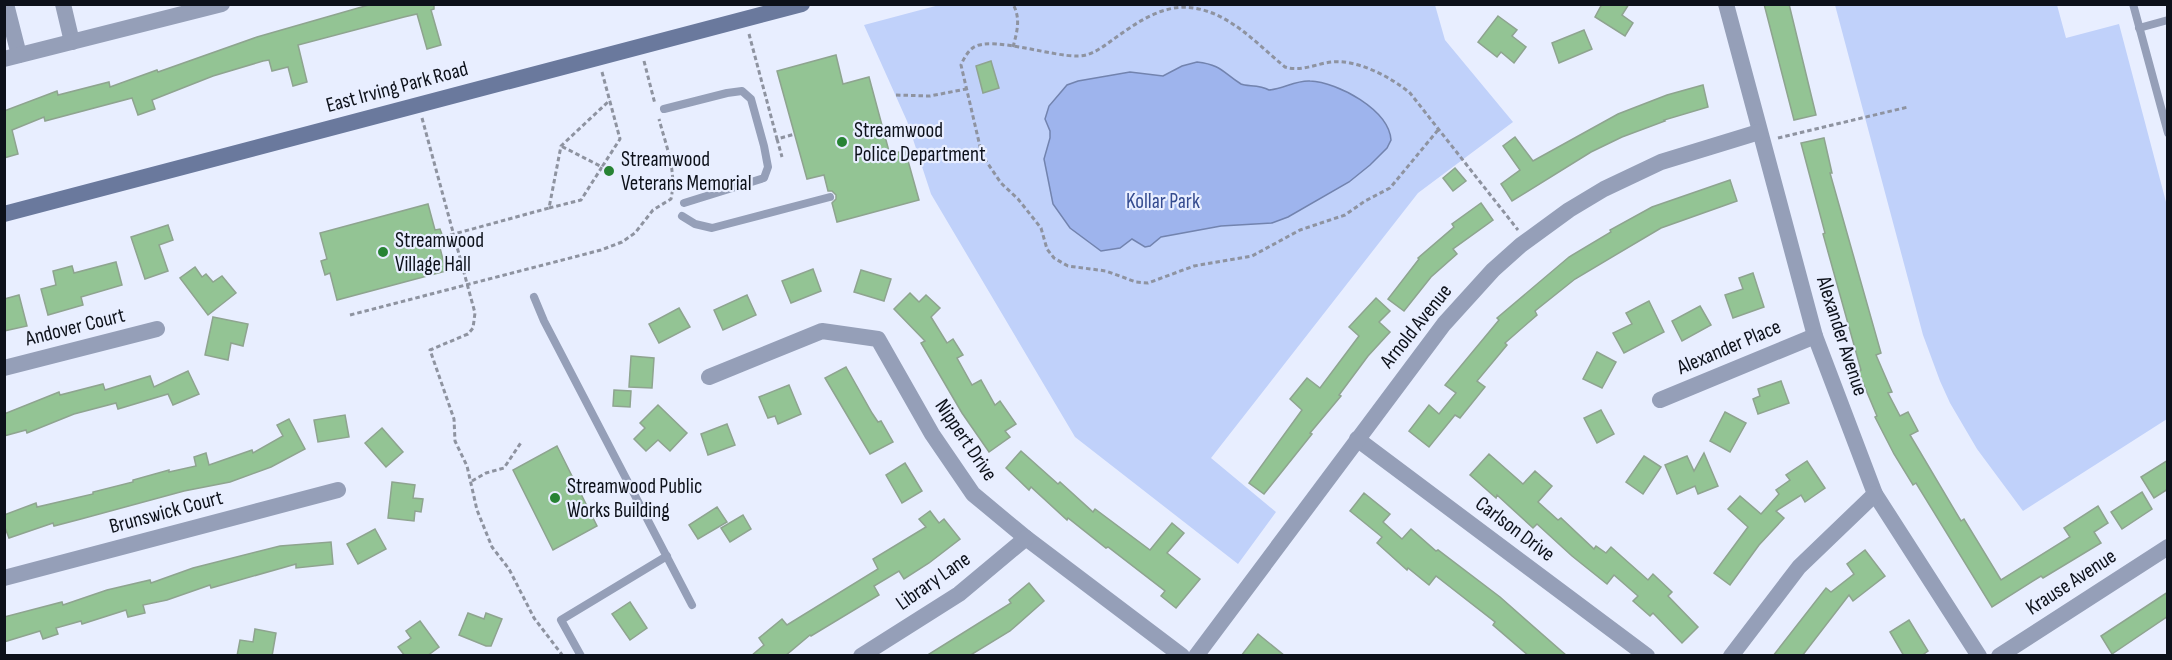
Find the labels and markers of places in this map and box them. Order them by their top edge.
place label: Streamwood Police Department [854,118,986,167]
marker: Streamwood Police Department [835,135,849,149]
place label: Streamwood Veterans Memorial [621,147,752,196]
marker: Streamwood Veterans Memorial [602,164,616,178]
place label: Streamwood Village Hall [395,228,484,277]
marker: Streamwood Village Hall [376,245,390,259]
place label: Streamwood Public Works Building [567,474,702,523]
marker: Streamwood Public Works Building [548,491,562,505]

